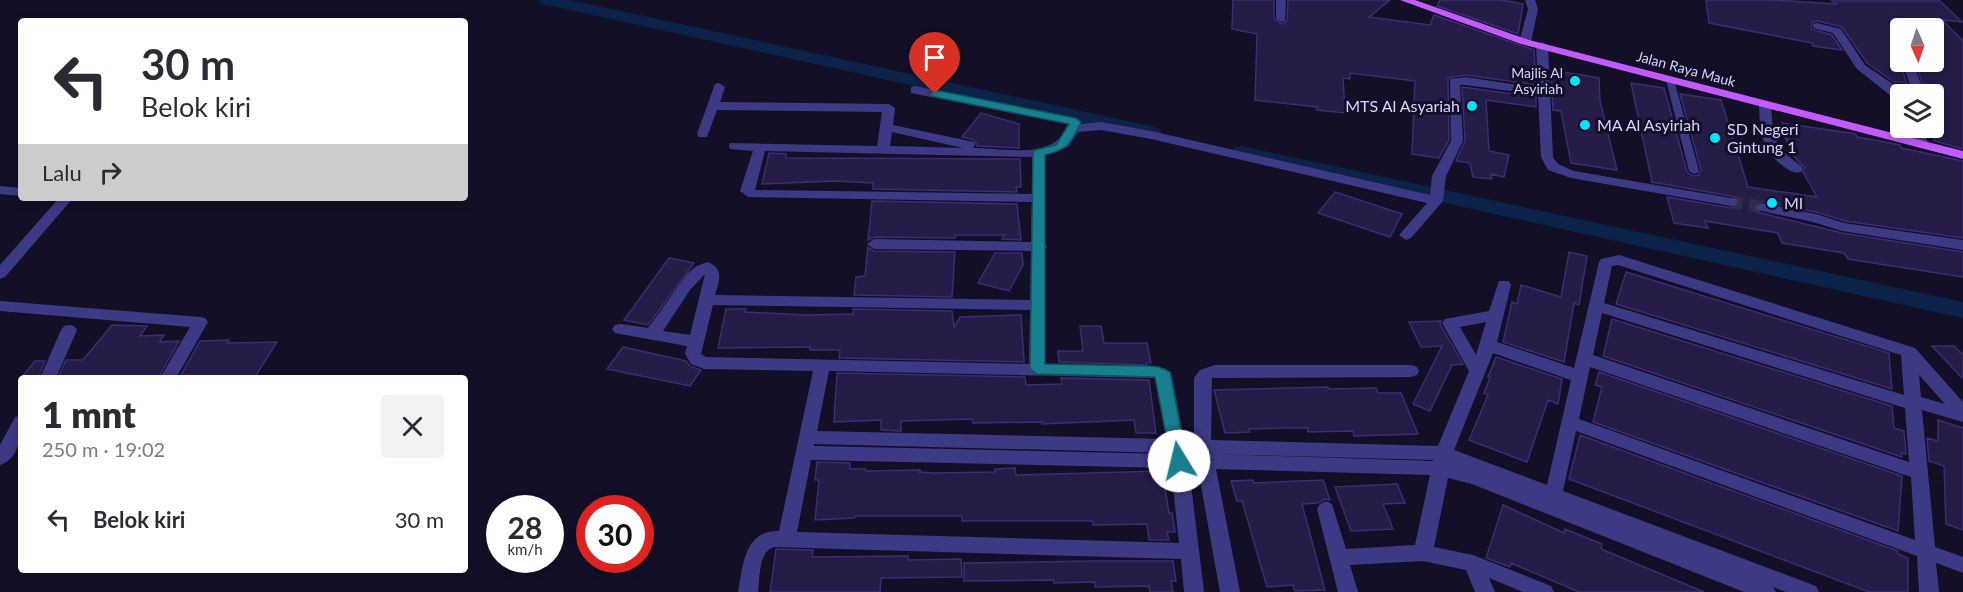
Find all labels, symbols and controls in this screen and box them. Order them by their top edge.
north arrow [1890,18,1944,72]
map controls [1890,18,1944,138]
pin [909,32,960,94]
text: 30 m [141,39,235,89]
icon: arrive [918,41,951,74]
icon: left [42,42,120,120]
street label: Jalan Raya Mauk [1635,47,1738,90]
place label: Majlis Al Asyiriah [1511,64,1563,97]
marker: Majlis Al Asyiriah [1568,74,1582,88]
button: layers [1890,84,1944,138]
text: Belok kiri [141,90,251,123]
place label: MTS Al Asyariah [1345,96,1460,115]
marker: MTS Al Asyariah [1465,99,1479,113]
place label: MA Al Asyiriah [1597,115,1700,134]
marker: MA Al Asyiriah [1578,118,1592,132]
place label: SD Negeri Gintung 1 [1727,119,1799,156]
marker: SD Negeri Gintung 1 [1708,131,1722,145]
icon: right [94,156,127,189]
text: Lalu [42,159,82,186]
place label: MI [1784,193,1803,212]
marker: MI [1765,196,1779,210]
text: 1 mnt [42,392,136,436]
button: close [381,395,444,458]
position arrow [1147,429,1211,493]
text: 250 m · 19:02 [42,437,165,461]
speed limit sign: 30 [576,495,654,573]
icon: left [42,503,75,536]
text: Belok kiri [93,506,185,533]
text: 30 m [395,506,444,533]
text: 28 [508,509,542,545]
text: km/h [507,540,543,558]

